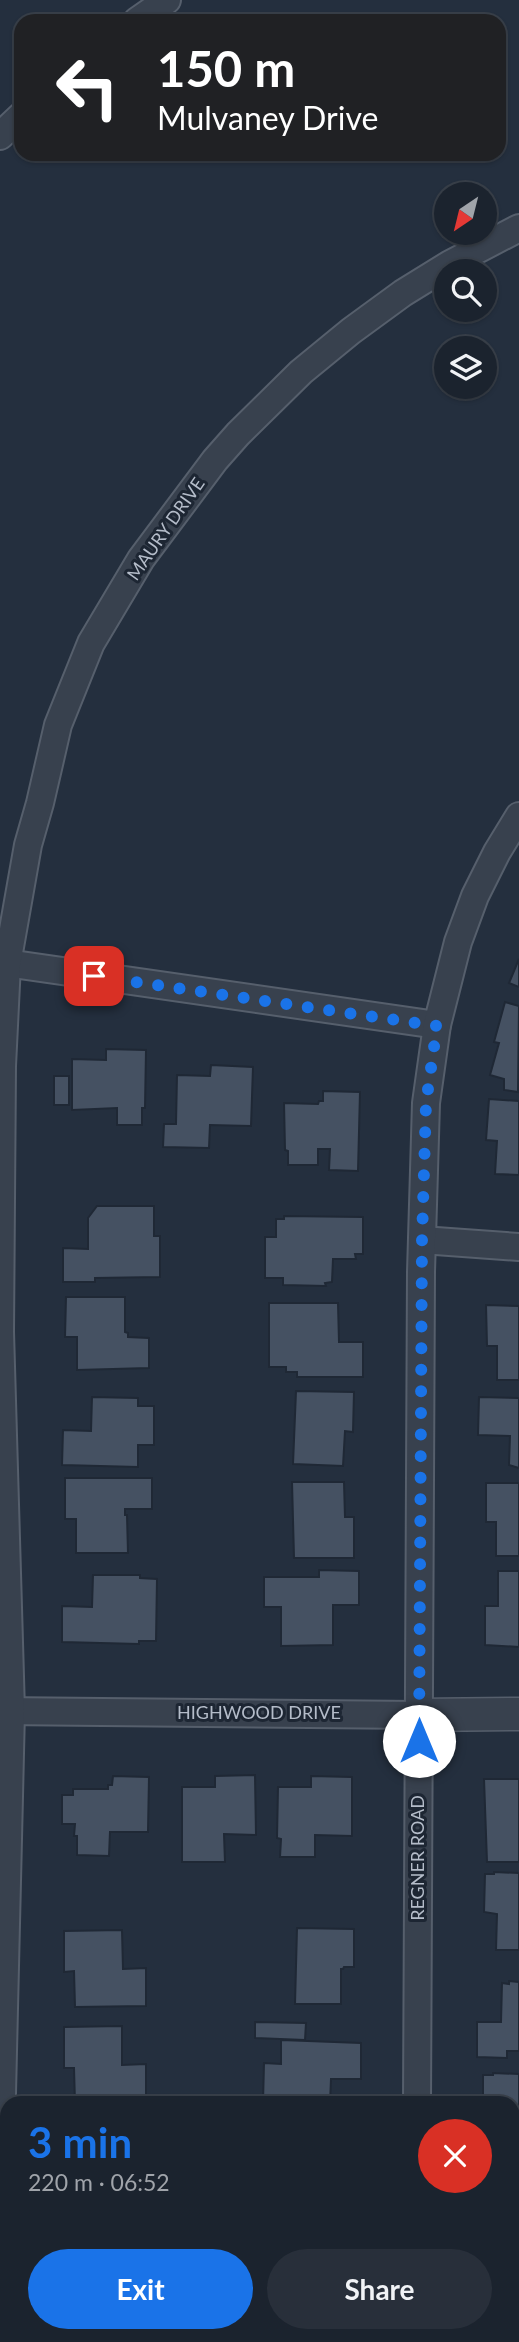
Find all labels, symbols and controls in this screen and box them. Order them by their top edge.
text: 150 m [157,39,295,97]
icon: left [42,42,133,133]
text: Mulvaney Drive [157,98,378,137]
north arrow [434,182,497,245]
map controls [434,182,497,399]
button: search [434,259,497,322]
button: layers [434,336,497,399]
street label: MAURY DRIVE [122,473,209,584]
pin [64,946,124,1006]
icon: arrive [75,957,113,995]
street label: HIGHWOOD DRIVE [177,1701,341,1723]
position arrow [382,1704,456,1778]
street label: REGNER ROAD [406,1795,428,1921]
text: 3 min [28,2117,132,2167]
button: close [418,2119,492,2193]
text: 220 m · 06:52 [28,2168,170,2196]
button: Exit [28,2249,253,2329]
button: Share [267,2249,492,2329]

